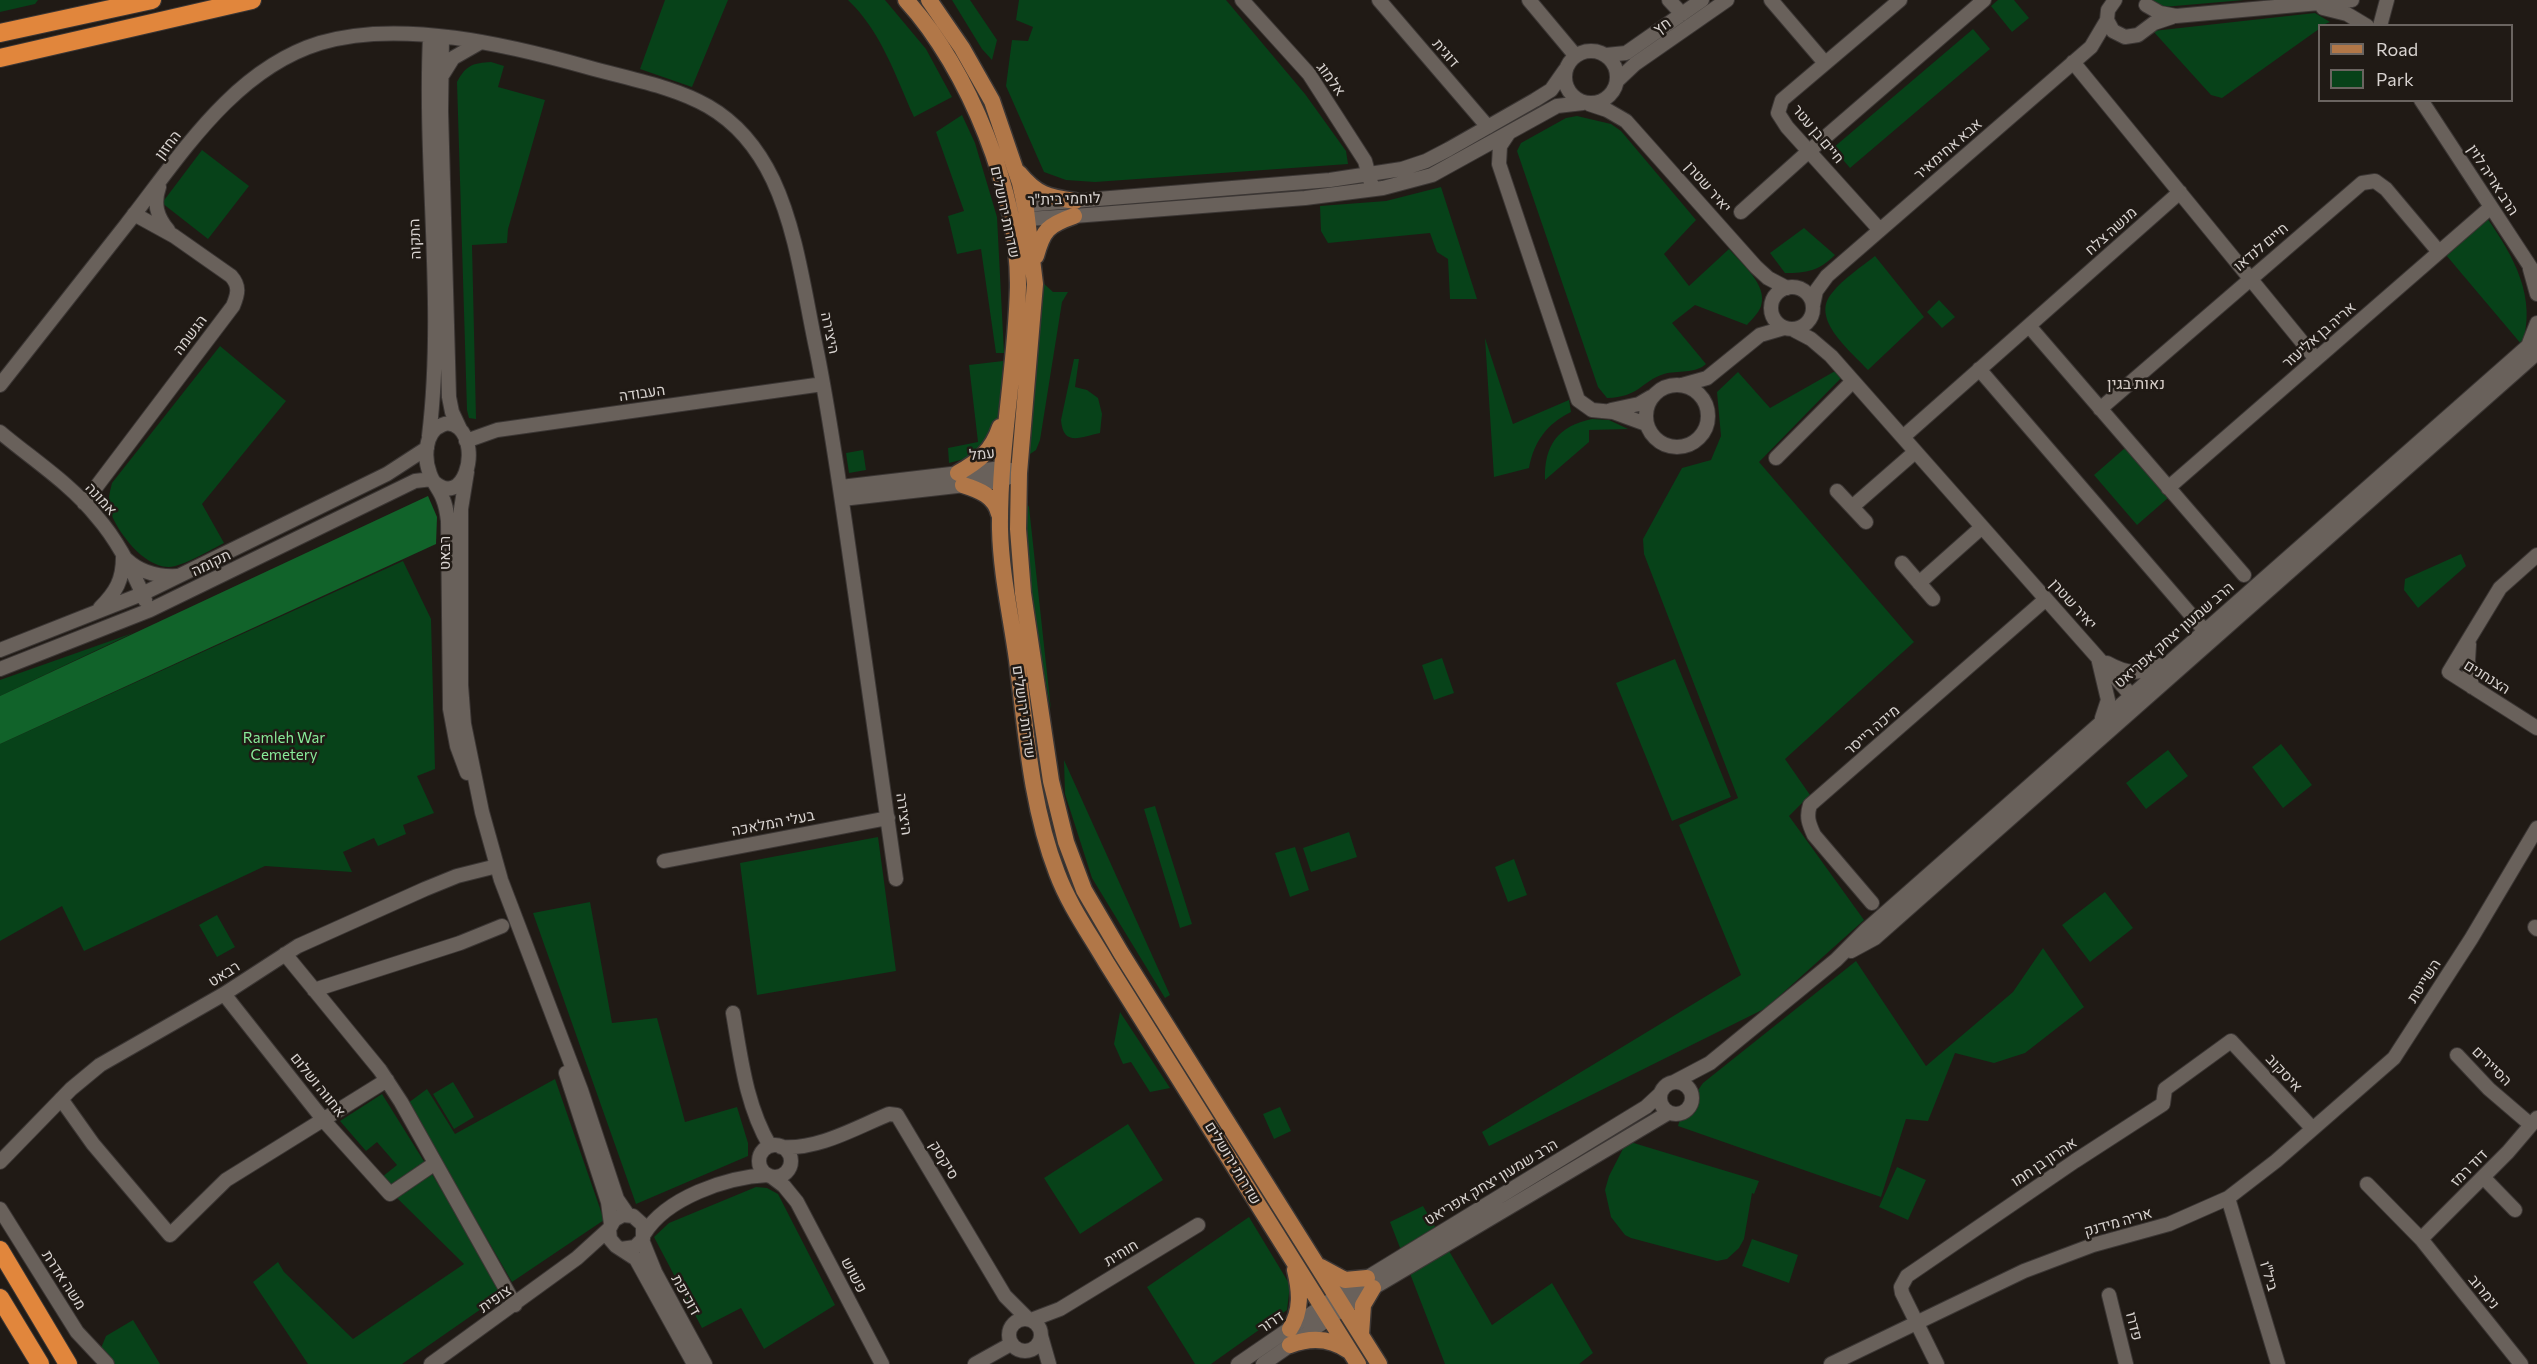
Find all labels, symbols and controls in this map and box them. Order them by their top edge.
street label: חץ [1650,14,1674,38]
legend [2318,24,2513,102]
street label: דוגית [1429,35,1463,71]
text: Road [2376,38,2418,60]
street label: אלמוג [1313,59,1349,99]
text: Park [2376,68,2414,90]
street label: חיים בן עטר [1788,101,1848,167]
street label: אבא אחימאיר [1910,115,1986,183]
street label: החזון [151,127,185,163]
street label: הרב אריה לוין [2463,141,2523,219]
street label: יאיר שטרן [1681,158,1735,216]
street label: שדרות ירושלים [986,164,1024,260]
street label: לוחמי בית"ר [1027,189,1101,209]
street label: מנשה צלח [2081,203,2141,259]
street label: התקוה [405,218,425,260]
street label: חיים לנדאו [2230,219,2292,275]
street label: אריה בן אליעזר [2279,298,2359,372]
street label: היצירה [817,310,843,356]
street label: הגשמה [169,312,211,358]
district label: נאות בגין [2107,374,2165,394]
street label: העבודה [618,381,666,405]
street label: עמל [968,444,996,464]
street label: אמונה [82,479,120,519]
street label: רבאט [436,536,454,570]
street label: תקומה [188,546,234,580]
street label: יאיר שטרן [2046,575,2100,633]
street label: הרב שמעון יצחק אפריאט [2111,578,2237,692]
street label: הצנחנים [2461,656,2513,698]
street label: שדרות ירושלים [1009,664,1039,760]
street label: מיכה רייסר [1841,701,1903,759]
park label: Ramleh War Cemetery [243,729,325,764]
street label: היצירה [892,792,916,836]
street label: בעלי המלאכה [730,806,816,840]
street label: השייטת [2403,956,2445,1006]
street label: רבאט [205,957,243,991]
street label: הסיירים [2468,1042,2516,1090]
street label: אחווה ושלום [287,1049,349,1121]
street label: איסקוב [2262,1050,2306,1096]
street label: שדרות ירושלים [1201,1118,1265,1208]
street label: אהרון בן חמו [2008,1133,2080,1191]
street label: הרב שמעון יצחק אפריאט [1421,1135,1561,1229]
street label: סיקסק [925,1137,963,1183]
street label: דוד רמז [2447,1146,2491,1190]
street label: אריה מידנק [2082,1204,2154,1240]
street label: חוחית [1101,1236,1141,1270]
street label: משה אדרת [38,1247,90,1313]
street label: פשוש [837,1254,871,1296]
street label: ביל"ו [2256,1259,2282,1293]
street label: נימרוב [2465,1271,2503,1313]
street label: דוכיפת [668,1272,704,1318]
street label: צופית [475,1281,515,1317]
street label: דרור [1255,1307,1287,1337]
street label: פדרו [2122,1310,2146,1342]

